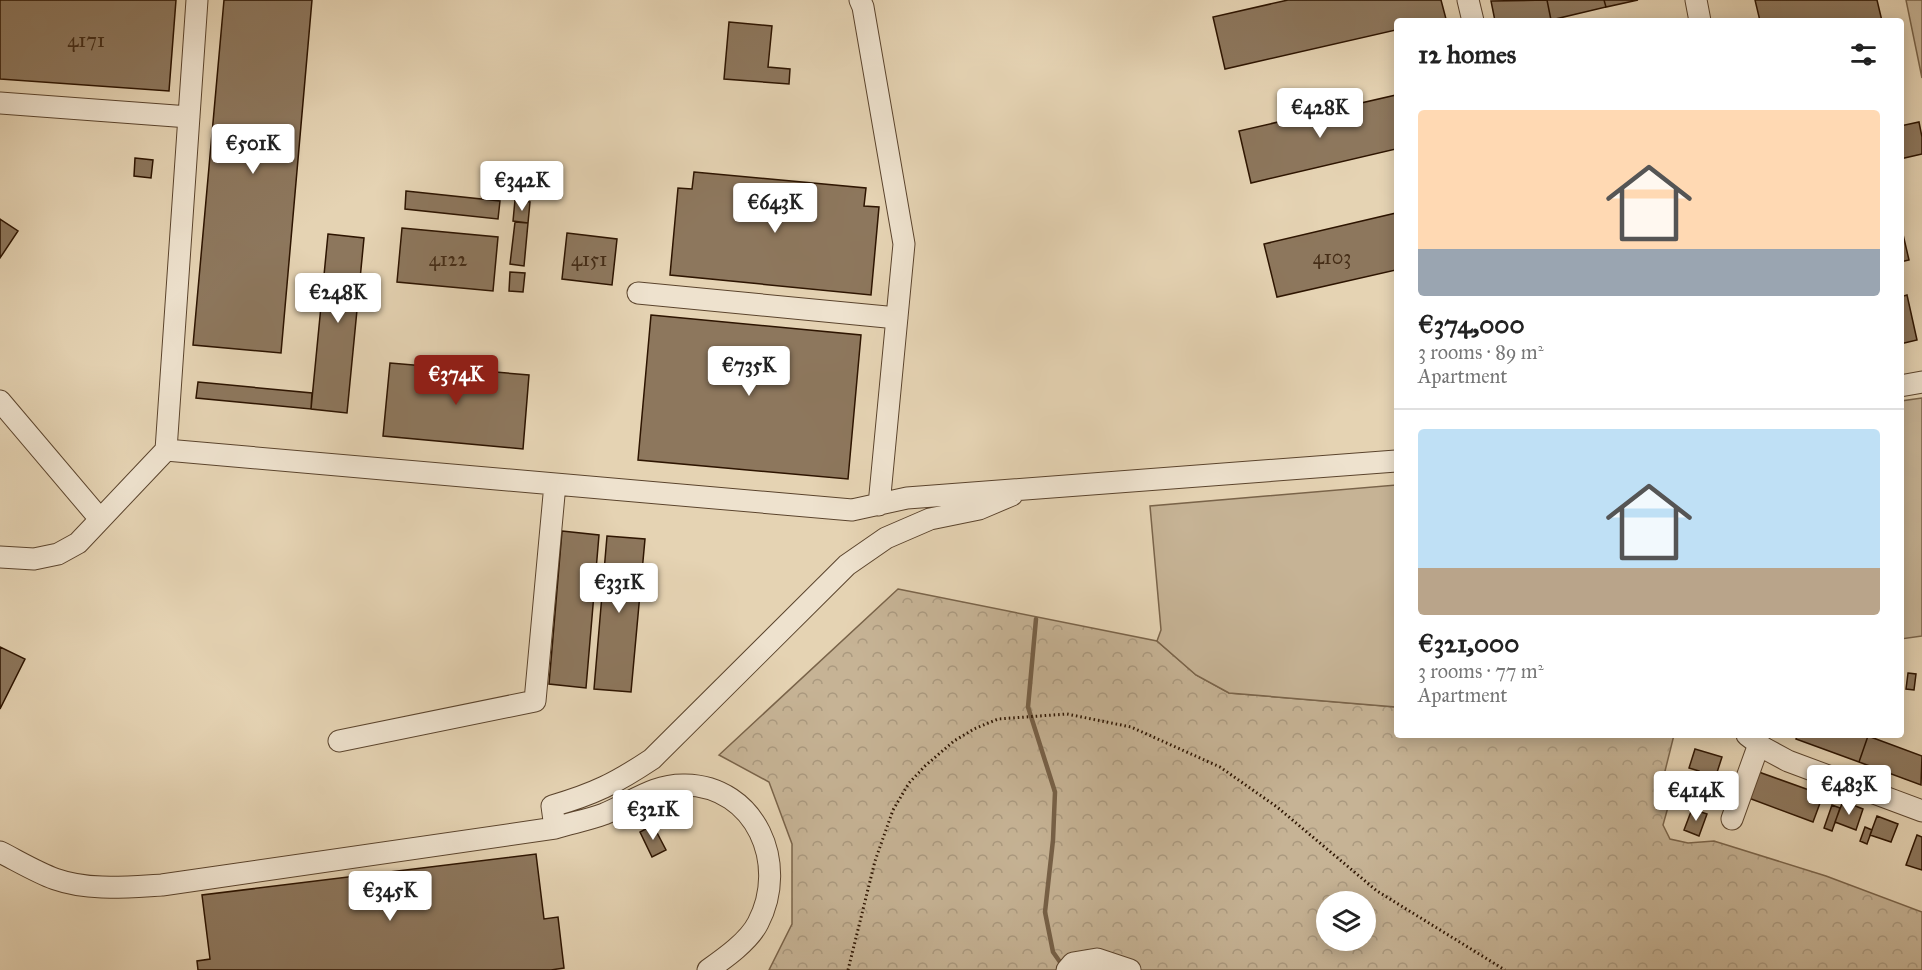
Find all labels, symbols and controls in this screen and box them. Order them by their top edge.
house number: 4171 [67,28,105,52]
text: 12 homes [1418,38,1516,70]
icon: filters [1847,38,1880,71]
pin: €428K [1278,88,1362,139]
text: €428K [1291,95,1349,119]
pin: €501K [211,124,295,175]
text: €501K [226,131,280,155]
icon: home [1595,149,1703,257]
pin: €342K [480,161,564,212]
text: €342K [494,168,550,192]
pin: €643K [733,183,817,234]
text: €643K [747,190,803,214]
house number: 4103 [1313,245,1351,269]
house number: 4122 [429,247,467,271]
house number: 4151 [571,247,607,271]
pin: €248K [296,273,380,324]
text: €248K [309,280,367,304]
text: €374,000 [1418,308,1525,340]
text: 3 rooms · 89 m² [1418,340,1543,364]
pin: €735K [707,346,791,397]
text: €735K [722,353,776,377]
pin: €374K [414,355,498,406]
text: €374K [428,362,484,386]
text: Apartment [1418,364,1507,388]
icon: home [1595,468,1703,576]
pin: €331K [577,563,661,614]
text: €331K [594,570,644,594]
text: €321,000 [1418,627,1519,659]
text: 3 rooms · 77 m² [1418,659,1543,683]
text: Apartment [1418,683,1507,707]
pin: €483K [1807,765,1891,816]
pin: €414K [1654,771,1738,822]
text: €483K [1821,772,1877,796]
text: €414K [1668,778,1724,802]
pin: €321K [611,790,695,841]
text: €321K [627,797,679,821]
pin: €345K [348,871,432,922]
text: €345K [363,878,417,902]
map controls [1316,891,1376,951]
button: layers [1316,891,1376,951]

